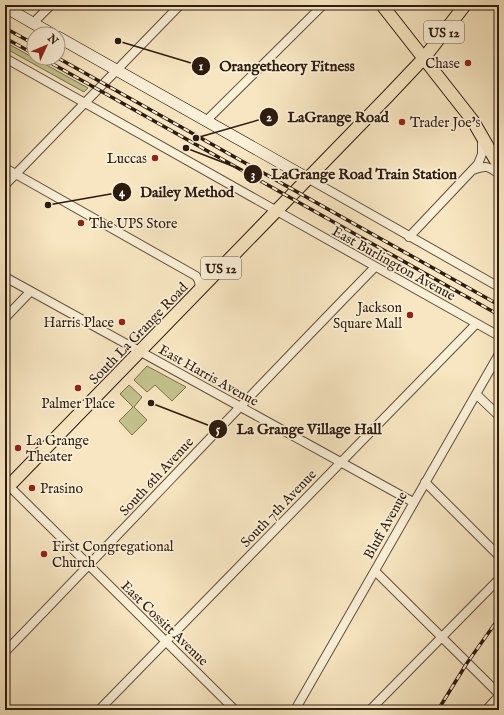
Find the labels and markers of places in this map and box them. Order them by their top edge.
callout: Orangetheory Fitness [191,52,363,79]
place label: Chase [425,55,461,73]
marker: Chase [463,58,473,68]
callout: LaGrange Road [259,103,396,130]
place label: Trader Joe's [410,114,480,132]
marker: Trader Joe's [397,117,407,127]
place label: Luccas [107,150,147,168]
marker: Luccas [150,153,160,163]
callout: LaGrange Road Train Station [243,160,465,187]
callout: Dailey Method [112,179,242,206]
place label: The UPS Store [89,215,178,233]
marker: The UPS Store [76,218,86,228]
place label: Jackson Square Mall [333,299,403,333]
marker: Jackson Square Mall [405,310,415,320]
place label: Harris Place [44,314,115,332]
marker: Harris Place [117,317,127,327]
marker: Palmer Place [73,383,83,393]
place label: Palmer Place [41,395,115,413]
callout: La Grange Village Hall [208,415,389,442]
place label: La Grange Theater [26,432,89,466]
marker: La Grange Theater [13,443,23,453]
place label: Prasino [40,480,83,498]
marker: Prasino [27,483,37,493]
place label: First Congregational Church [52,538,174,572]
marker: First Congregational Church [39,549,49,559]

